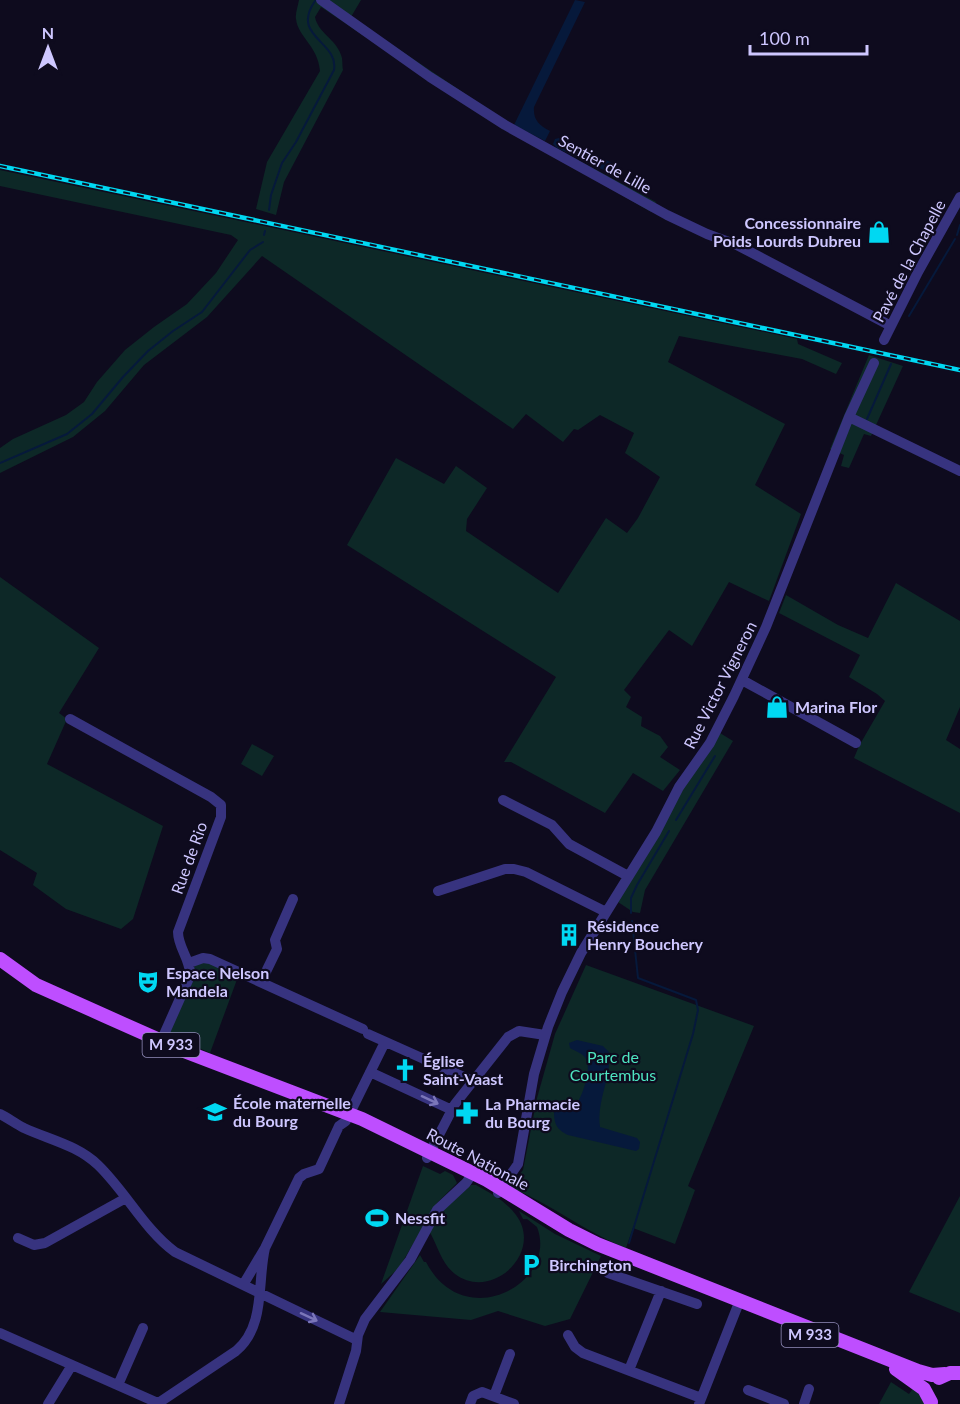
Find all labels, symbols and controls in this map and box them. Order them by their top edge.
north arrow [18,18,78,78]
scale bar [750,18,867,56]
text: N [42,23,54,42]
text: 100 m [759,27,810,49]
street label: Sentier de Lille [555,130,655,197]
street label: Pavé de la Chapelle [868,196,949,325]
place label: Concessionnaire Poids Lourds Dubreu [713,213,861,250]
shop icon: Concessionnaire Poids Lourds Dubreu [866,219,892,245]
street label: Rue Victor Vigneron [679,618,760,752]
shop icon: Marina Flor [764,694,790,720]
place label: Marina Flor [795,697,877,716]
street label: Rue de Rio [167,819,210,897]
place label: Résidence Henry Bouchery [587,916,703,953]
building icon: Résidence Henry Bouchery [556,922,582,948]
place label: Espace Nelson Mandela [166,963,269,1000]
theatre icon: Espace Nelson Mandela [135,969,161,995]
road number: M 933 [142,1033,200,1057]
park label: Parc de Courtembus [570,1047,656,1084]
place label: Église Saint-Vaast [423,1051,503,1088]
church icon: Église Saint-Vaast [392,1057,418,1083]
place label: École maternelle du Bourg [233,1093,351,1130]
one-way arrow [421,1094,439,1106]
place label: La Pharmacie du Bourg [485,1094,581,1131]
school or university icon: École maternelle du Bourg [202,1099,228,1125]
pharmacy icon: La Pharmacie du Bourg [454,1100,480,1126]
street label: Route Nationale [424,1124,533,1194]
sports icon: Nessfit [364,1205,390,1231]
place label: Nessfit [395,1208,445,1227]
parking icon: Birchington [518,1252,544,1278]
place label: Birchington [549,1255,632,1274]
one-way arrow [299,1312,317,1324]
road number: M 933 [782,1323,838,1347]

